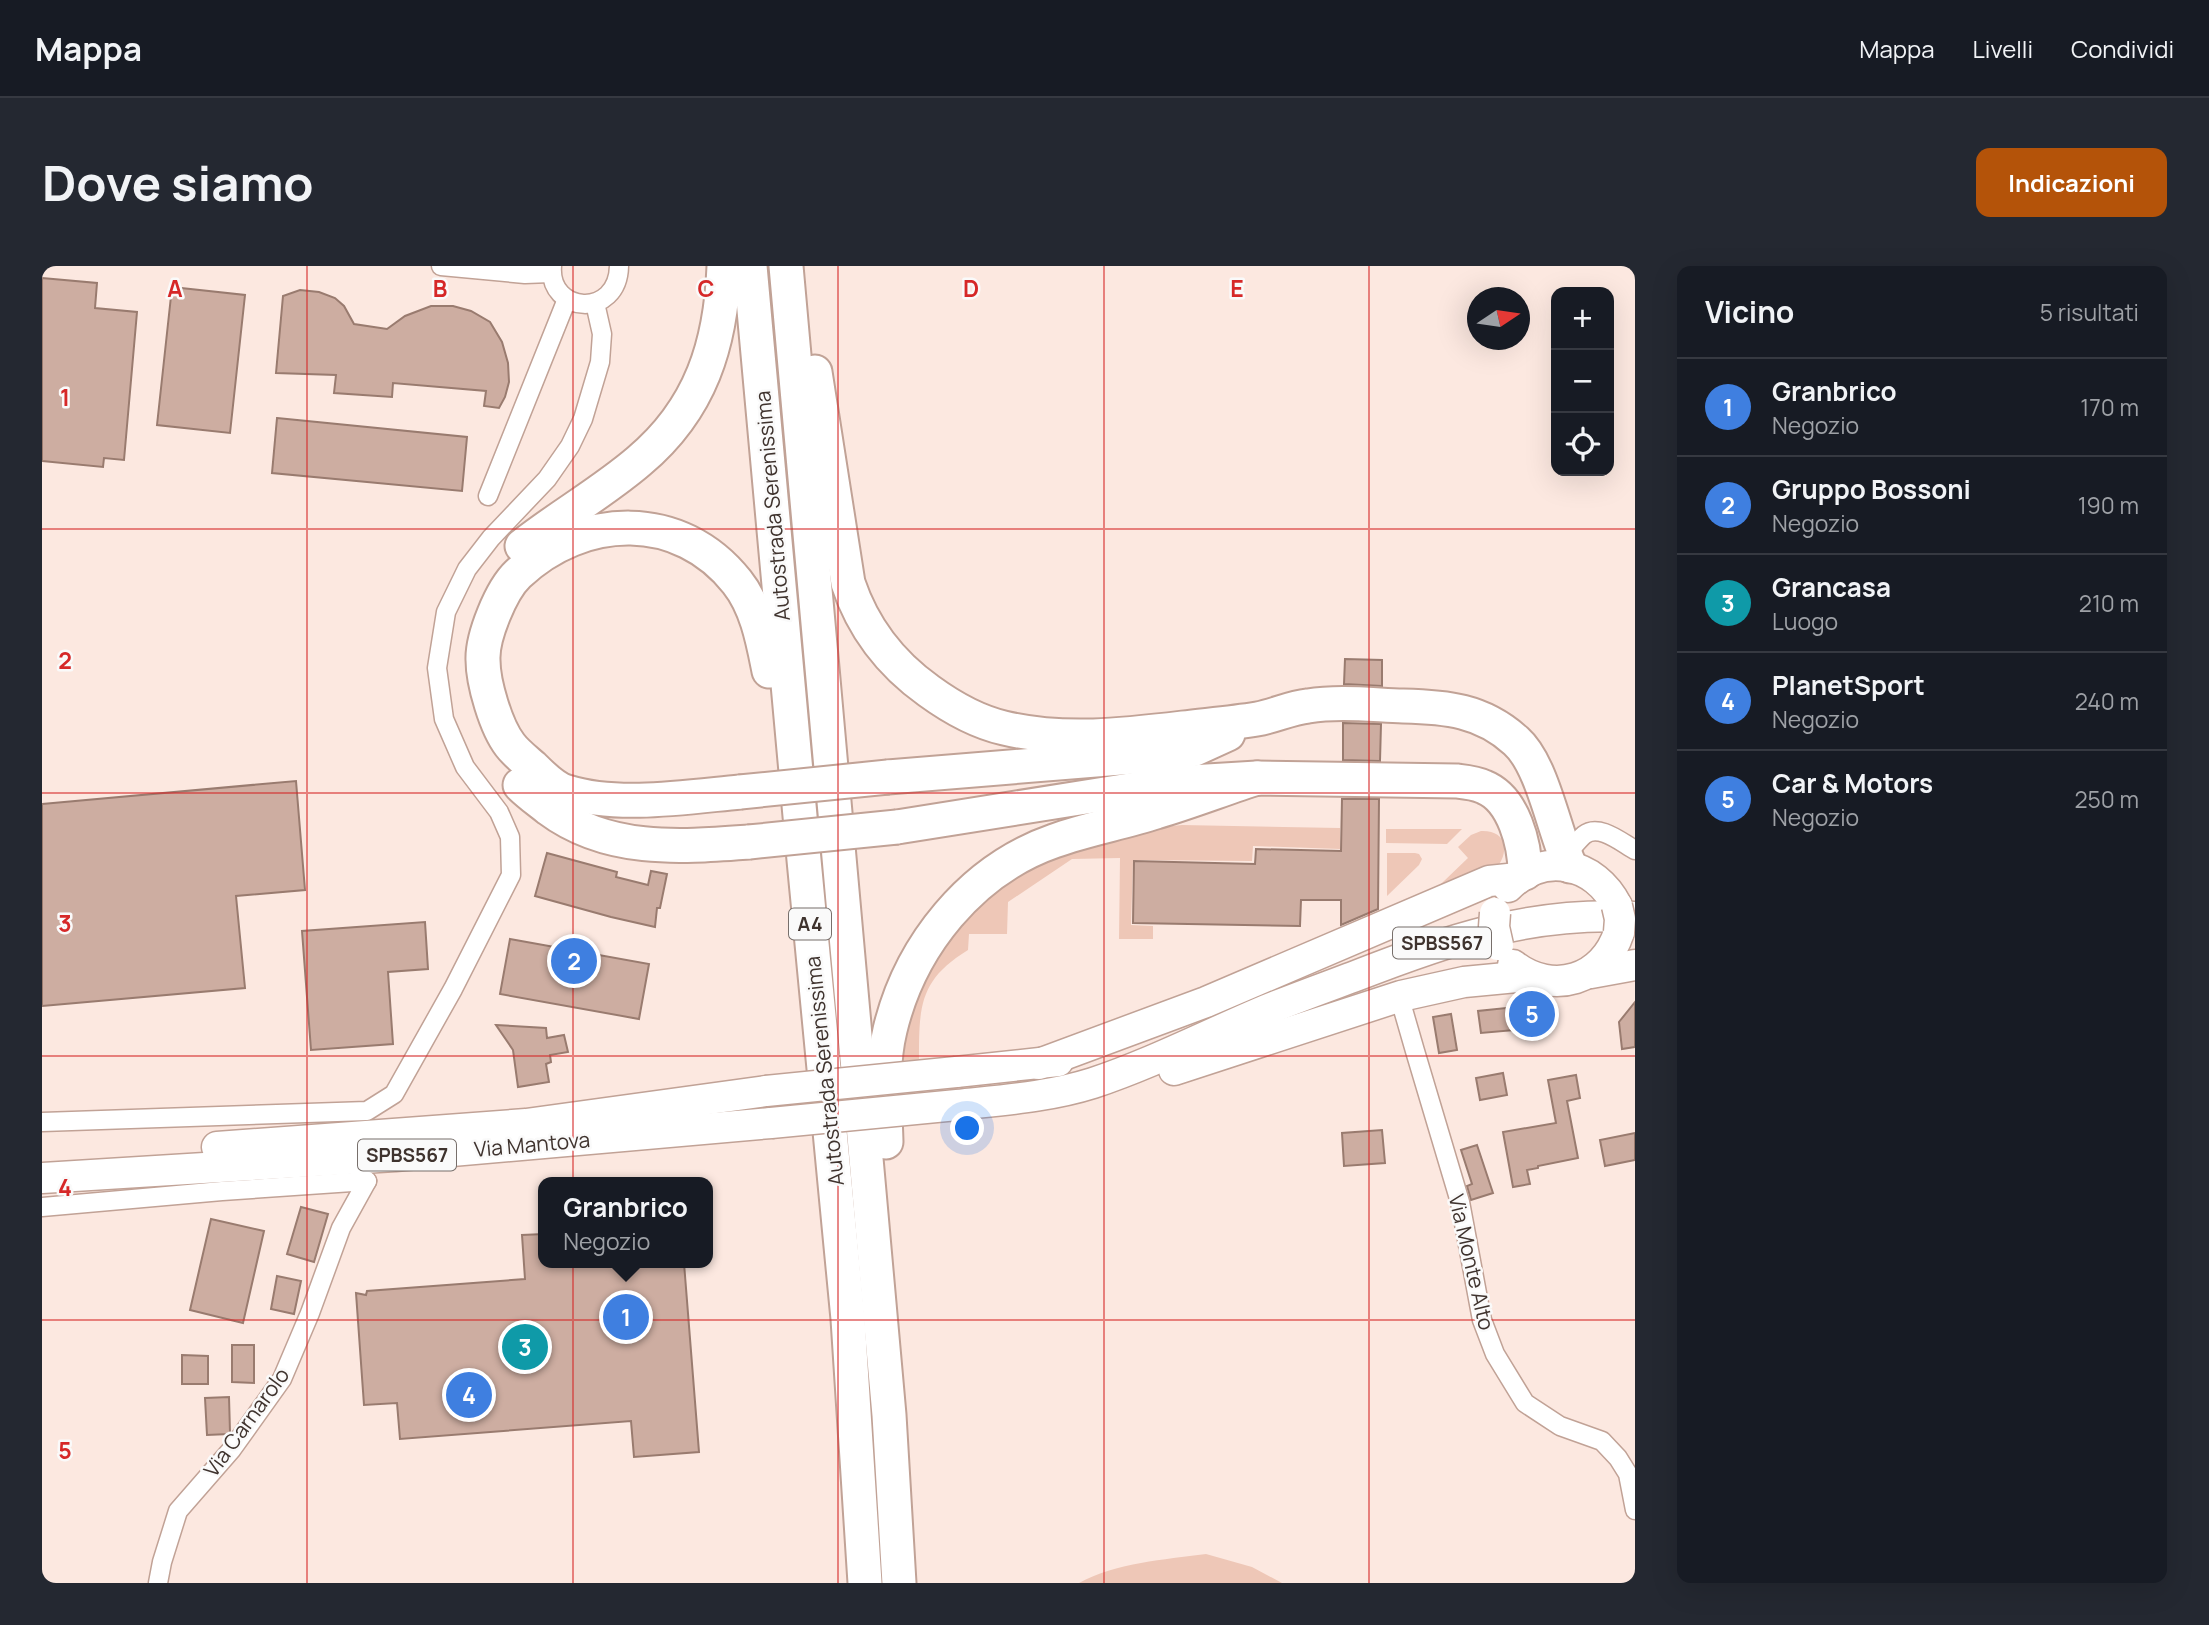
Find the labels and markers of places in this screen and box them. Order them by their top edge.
pin: 2 [551,935,597,987]
pin: 5 [1509,988,1555,1040]
pin: 1 [603,1291,649,1343]
pin: 3 [502,1321,548,1373]
pin: 4 [446,1369,492,1421]

